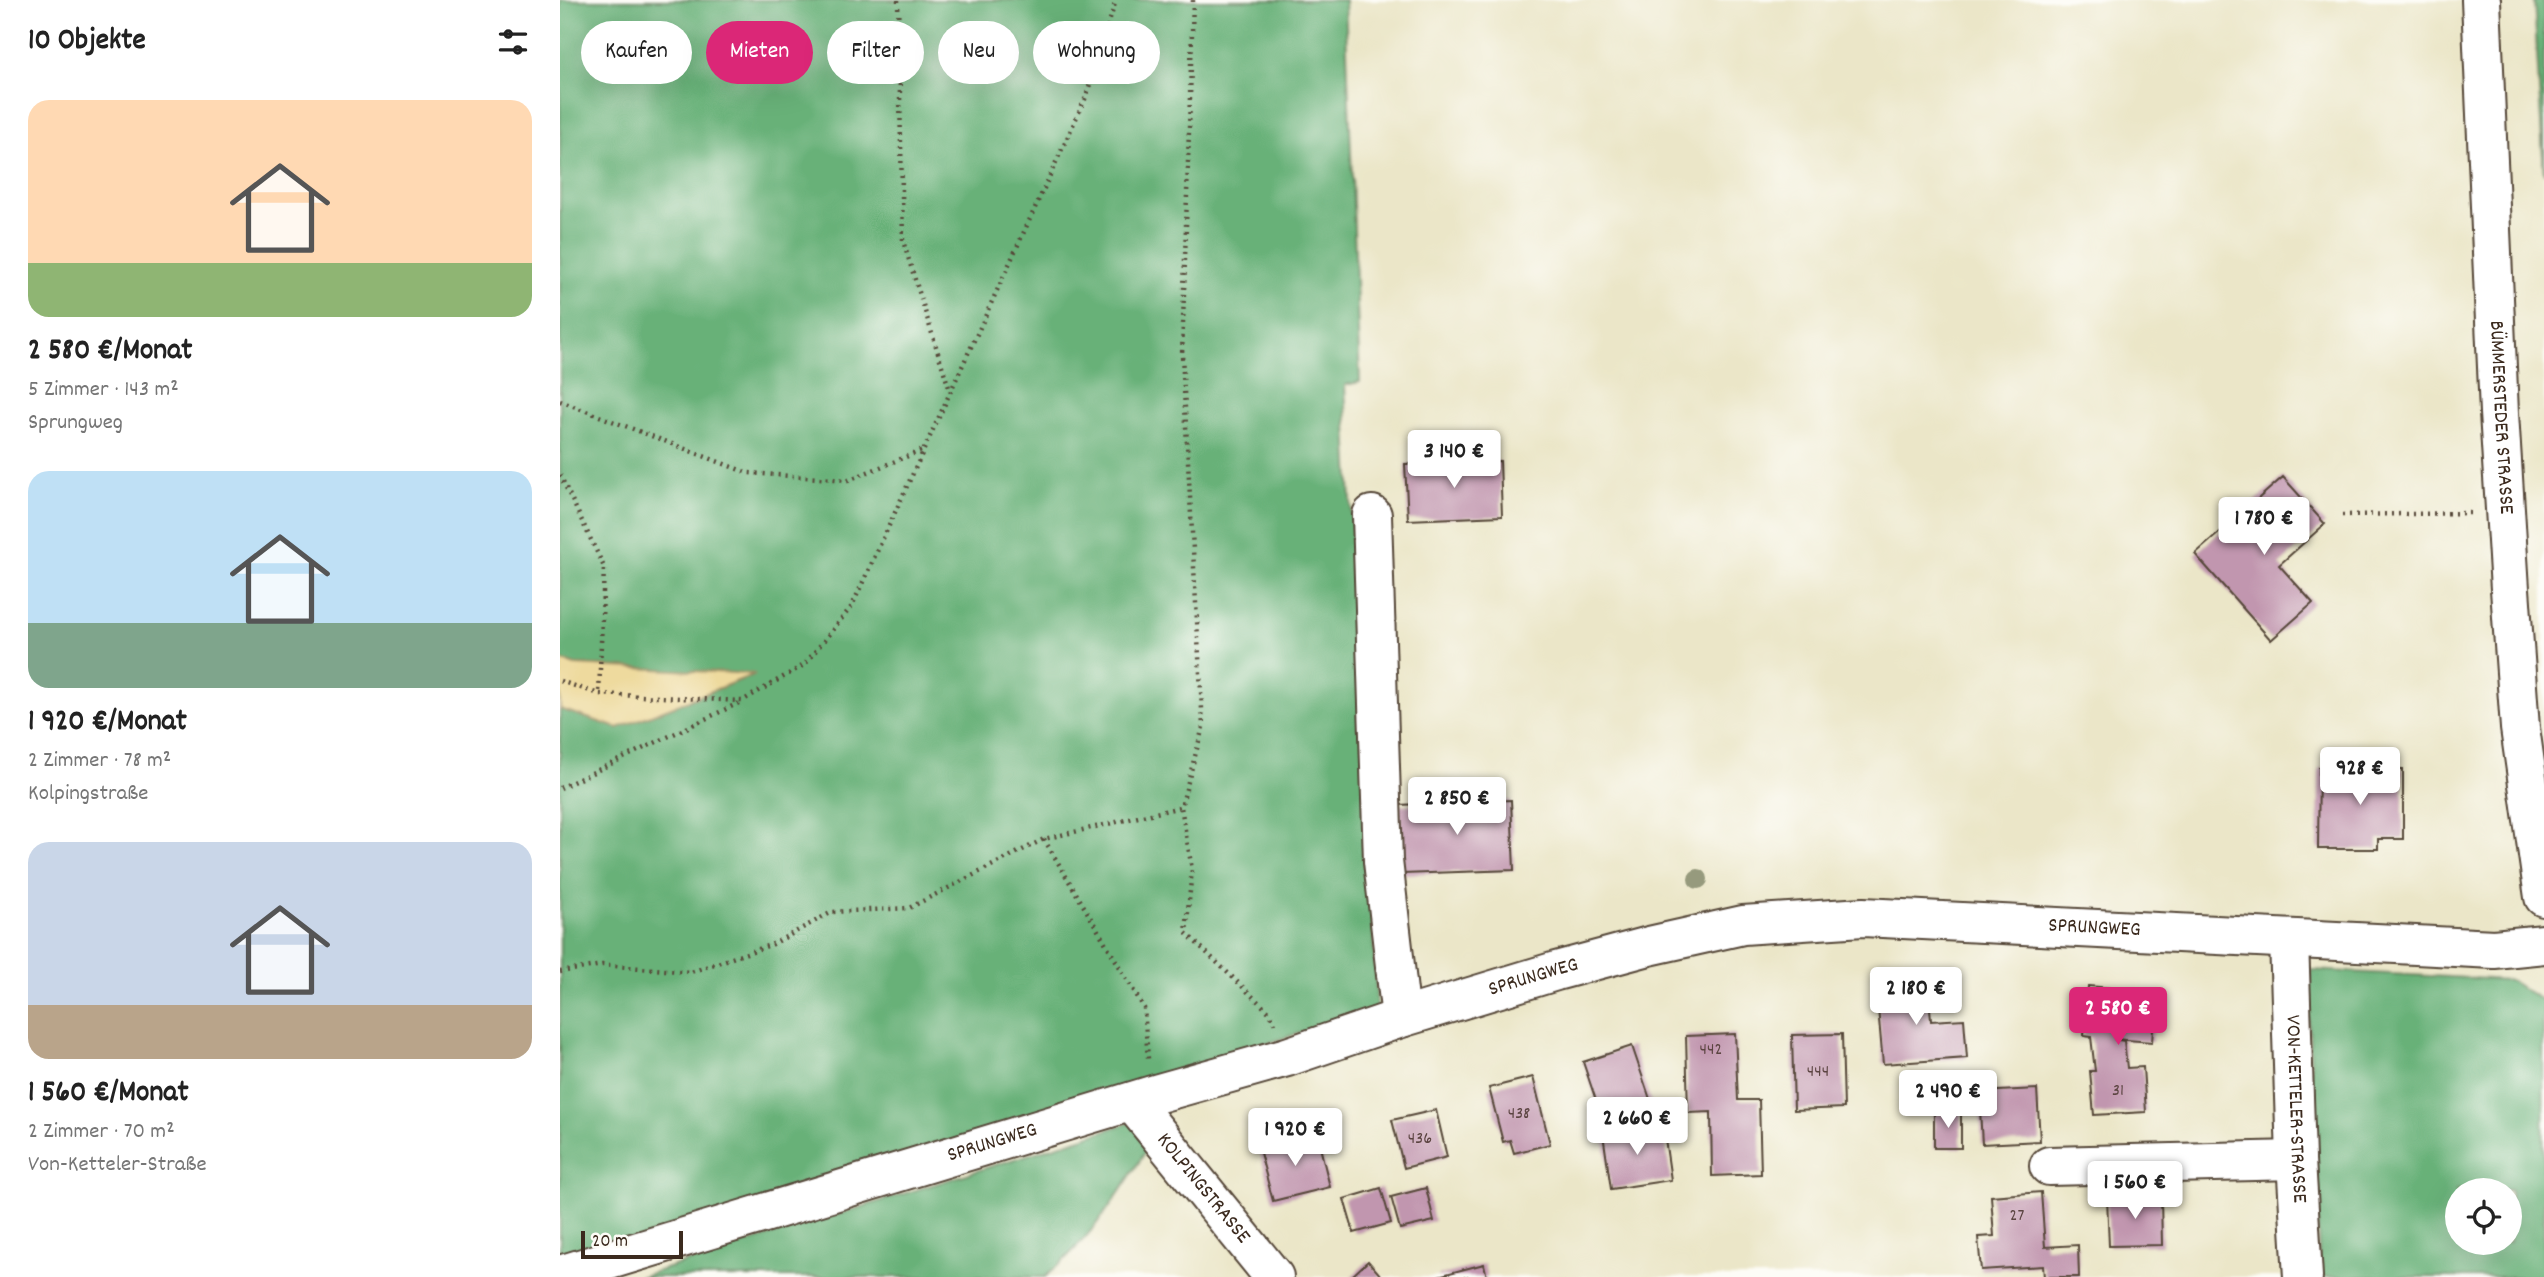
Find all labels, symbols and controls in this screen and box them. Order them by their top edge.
text: 10 Objekte [28,21,146,64]
chip: Kaufen [581,21,692,84]
chip: Mieten [706,21,813,84]
chip: Filter [827,21,924,84]
chip: Neu [938,21,1019,84]
chip: Wohnung [1033,21,1160,84]
icon: filters [494,23,532,61]
icon: home [217,145,343,271]
street label: BÜMMERSTEDER STRASSE [2480,320,2520,516]
text: 2 580 €/Monat [28,331,192,374]
text: 5 Zimmer · 143 m² [28,374,179,407]
text: Sprungweg [28,407,123,440]
pin: 3 140 € [1389,430,1519,490]
text: 3 140 € [1424,436,1484,469]
pin: 1 780 € [2199,498,2329,557]
text: 1 780 € [2235,503,2293,536]
icon: home [217,516,343,642]
text: 1 920 €/Monat [28,702,187,745]
text: 2 Zimmer · 78 m² [28,745,171,778]
pin: 928 € [2311,748,2409,807]
text: 928 € [2336,753,2384,786]
text: Kolpingstraße [28,778,148,811]
pin: 2 850 € [1392,778,1522,837]
text: 2 850 € [1424,783,1490,816]
icon: home [217,887,343,1013]
street label: SPRUNGWEG [2047,911,2141,946]
street label: SPRUNGWEG [1485,951,1582,1006]
pin: 2 180 € [1851,968,1981,1027]
text: 2 180 € [1886,973,1946,1006]
pin: 2 580 € [2053,988,2183,1047]
text: 2 580 € [2085,993,2151,1026]
street label: VON-KETTELER-STRASSE [2276,1014,2314,1204]
house number: 442 [1700,1038,1722,1063]
house number: 444 [1807,1060,1829,1085]
pin: 2 490 € [1883,1070,2013,1130]
text: 1 560 €/Monat [28,1073,188,1116]
text: 2 490 € [1915,1076,1981,1109]
house number: 31 [2112,1079,2124,1104]
pin: 2 660 € [1572,1098,1702,1157]
house number: 438 [1508,1102,1530,1127]
text: 2 660 € [1603,1103,1671,1136]
pin: 1 920 € [1230,1108,1360,1168]
text: 1 920 € [1264,1114,1326,1147]
text: 2 Zimmer · 70 m² [28,1116,175,1149]
street label: SPRUNGWEG [944,1116,1041,1171]
street label: KOLPINGSTRASSE [1148,1127,1257,1251]
house number: 436 [1408,1127,1432,1152]
text: Von-Ketteler-Straße [28,1149,207,1182]
pin: 1 560 € [2070,1162,2200,1221]
text: 1 560 € [2104,1167,2166,1200]
map controls [2445,1178,2522,1255]
button: locate [2445,1178,2522,1255]
house number: 27 [2010,1204,2024,1229]
scale bar [581,1228,682,1260]
text: 20 m [592,1229,628,1256]

